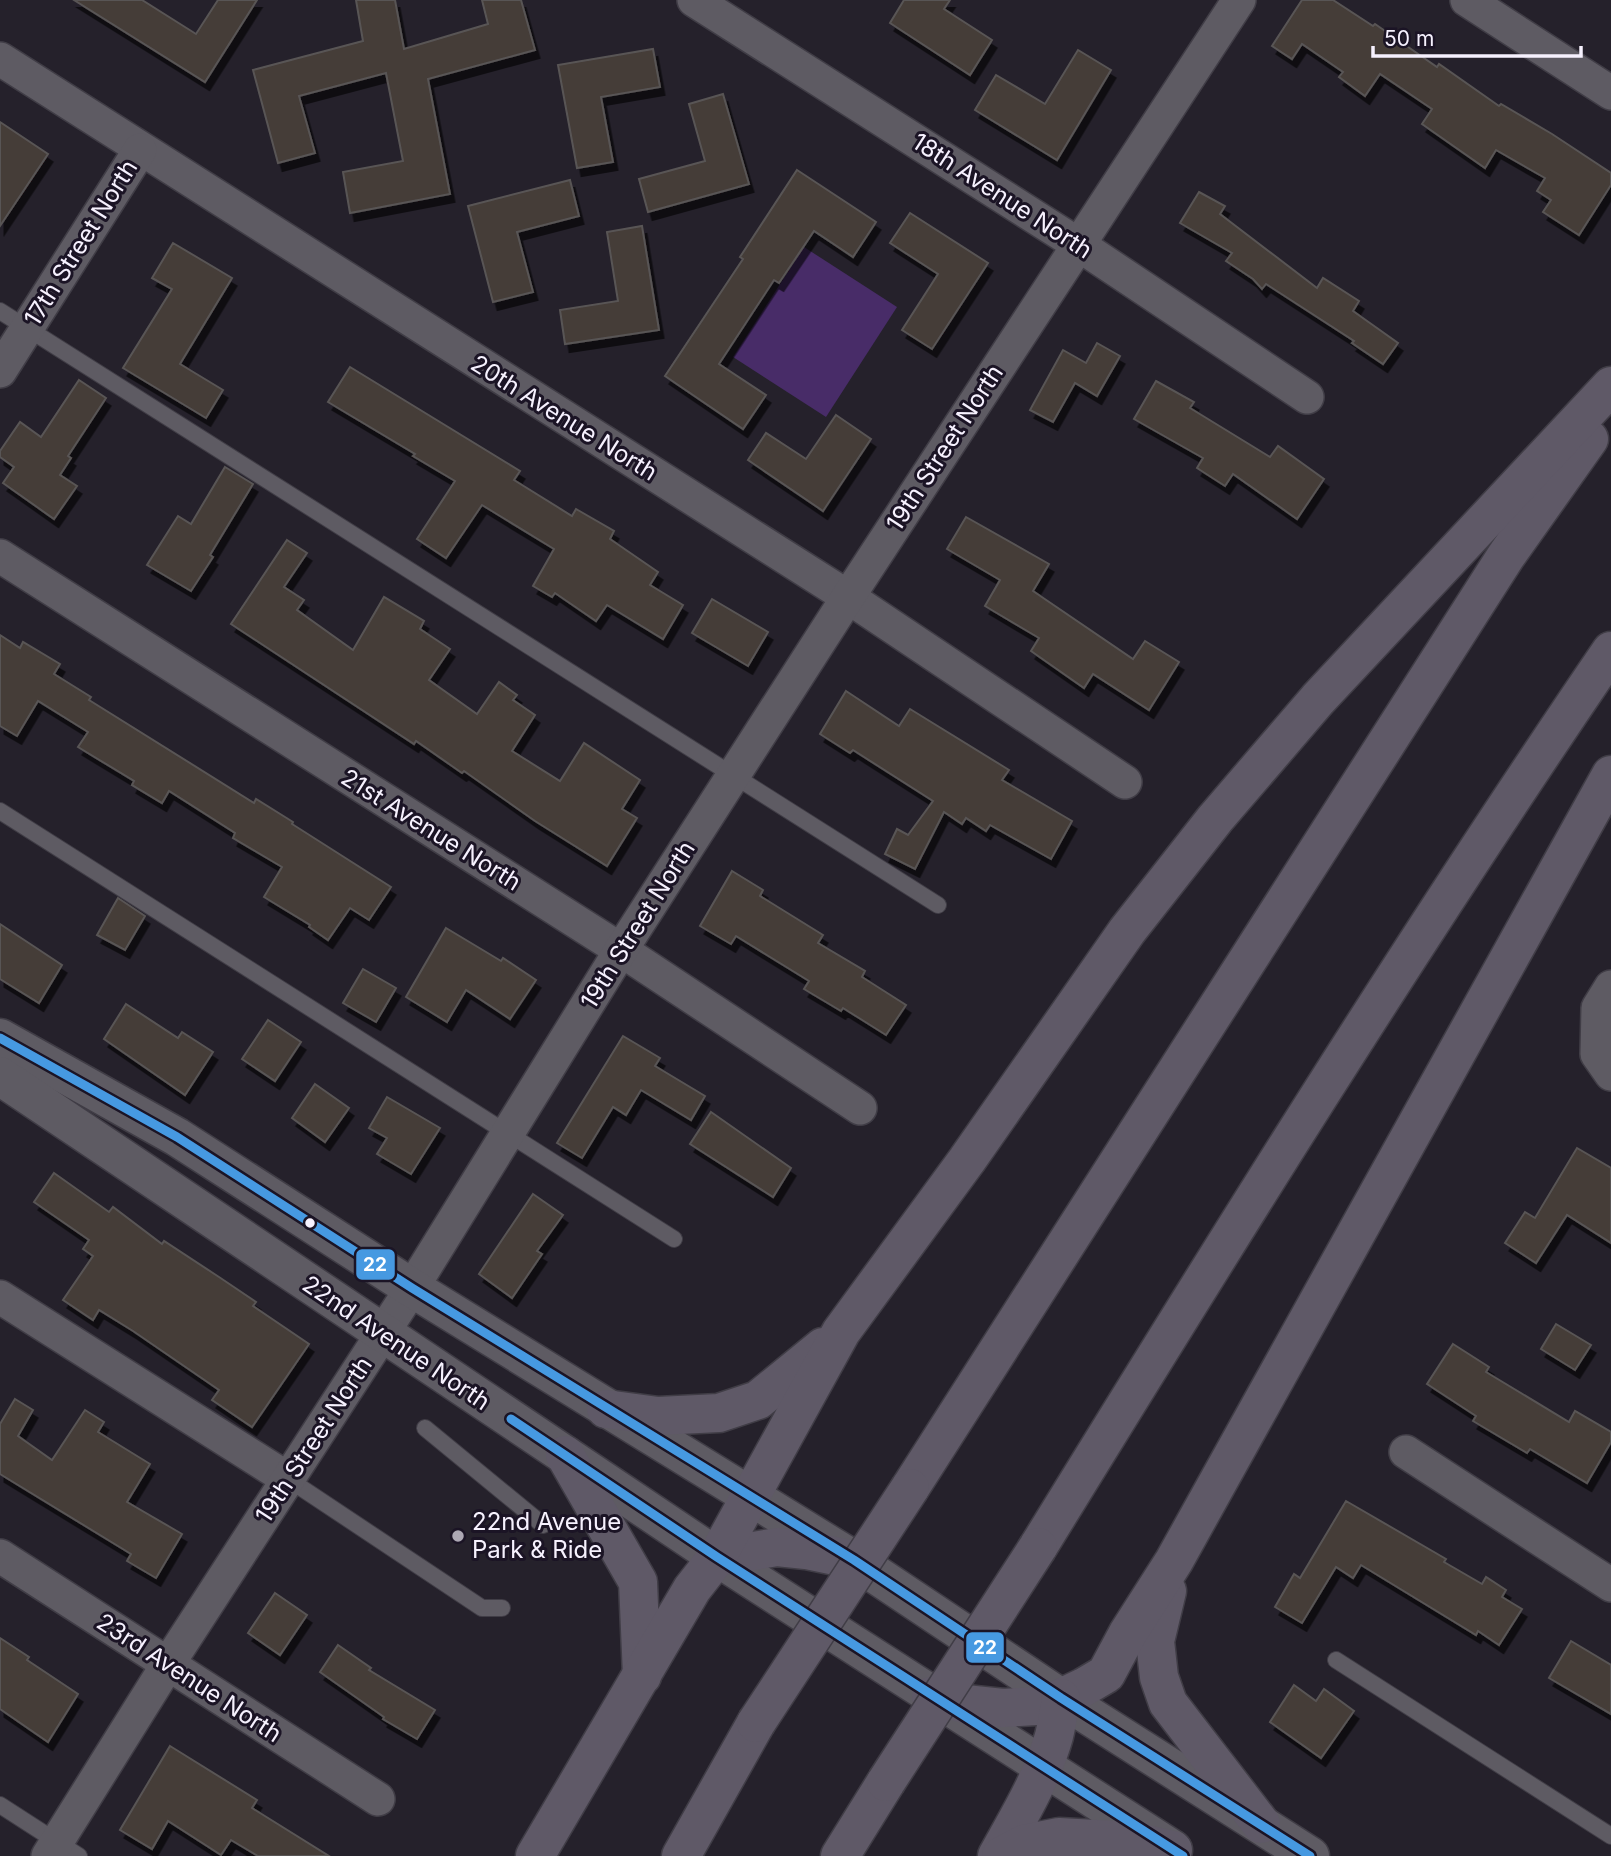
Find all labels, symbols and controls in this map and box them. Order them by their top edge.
scale bar [1373,14,1581,58]
text: 50 m [1384,26,1434,51]
street label: 18th Avenue North [907,127,1098,264]
street label: 17th Street North [18,154,143,331]
street label: 20th Avenue North [466,349,663,487]
street label: 19th Street North [880,359,1009,536]
street label: 21st Avenue North [336,763,527,897]
street label: 19th Street North [574,836,701,1014]
unlabelled marker [303,1216,317,1230]
line badge: 22 [355,1248,396,1281]
text: 22 [363,1253,387,1276]
street label: 22nd Avenue North [297,1269,496,1416]
street label: 19th Street North [249,1351,378,1528]
place label: 22nd Avenue Park & Ride [472,1507,621,1564]
marker: 22nd Avenue Park & Ride [450,1528,466,1544]
street label: 23rd Avenue North [91,1607,287,1748]
line badge: 22 [965,1631,1005,1664]
text: 22 [973,1636,997,1659]

